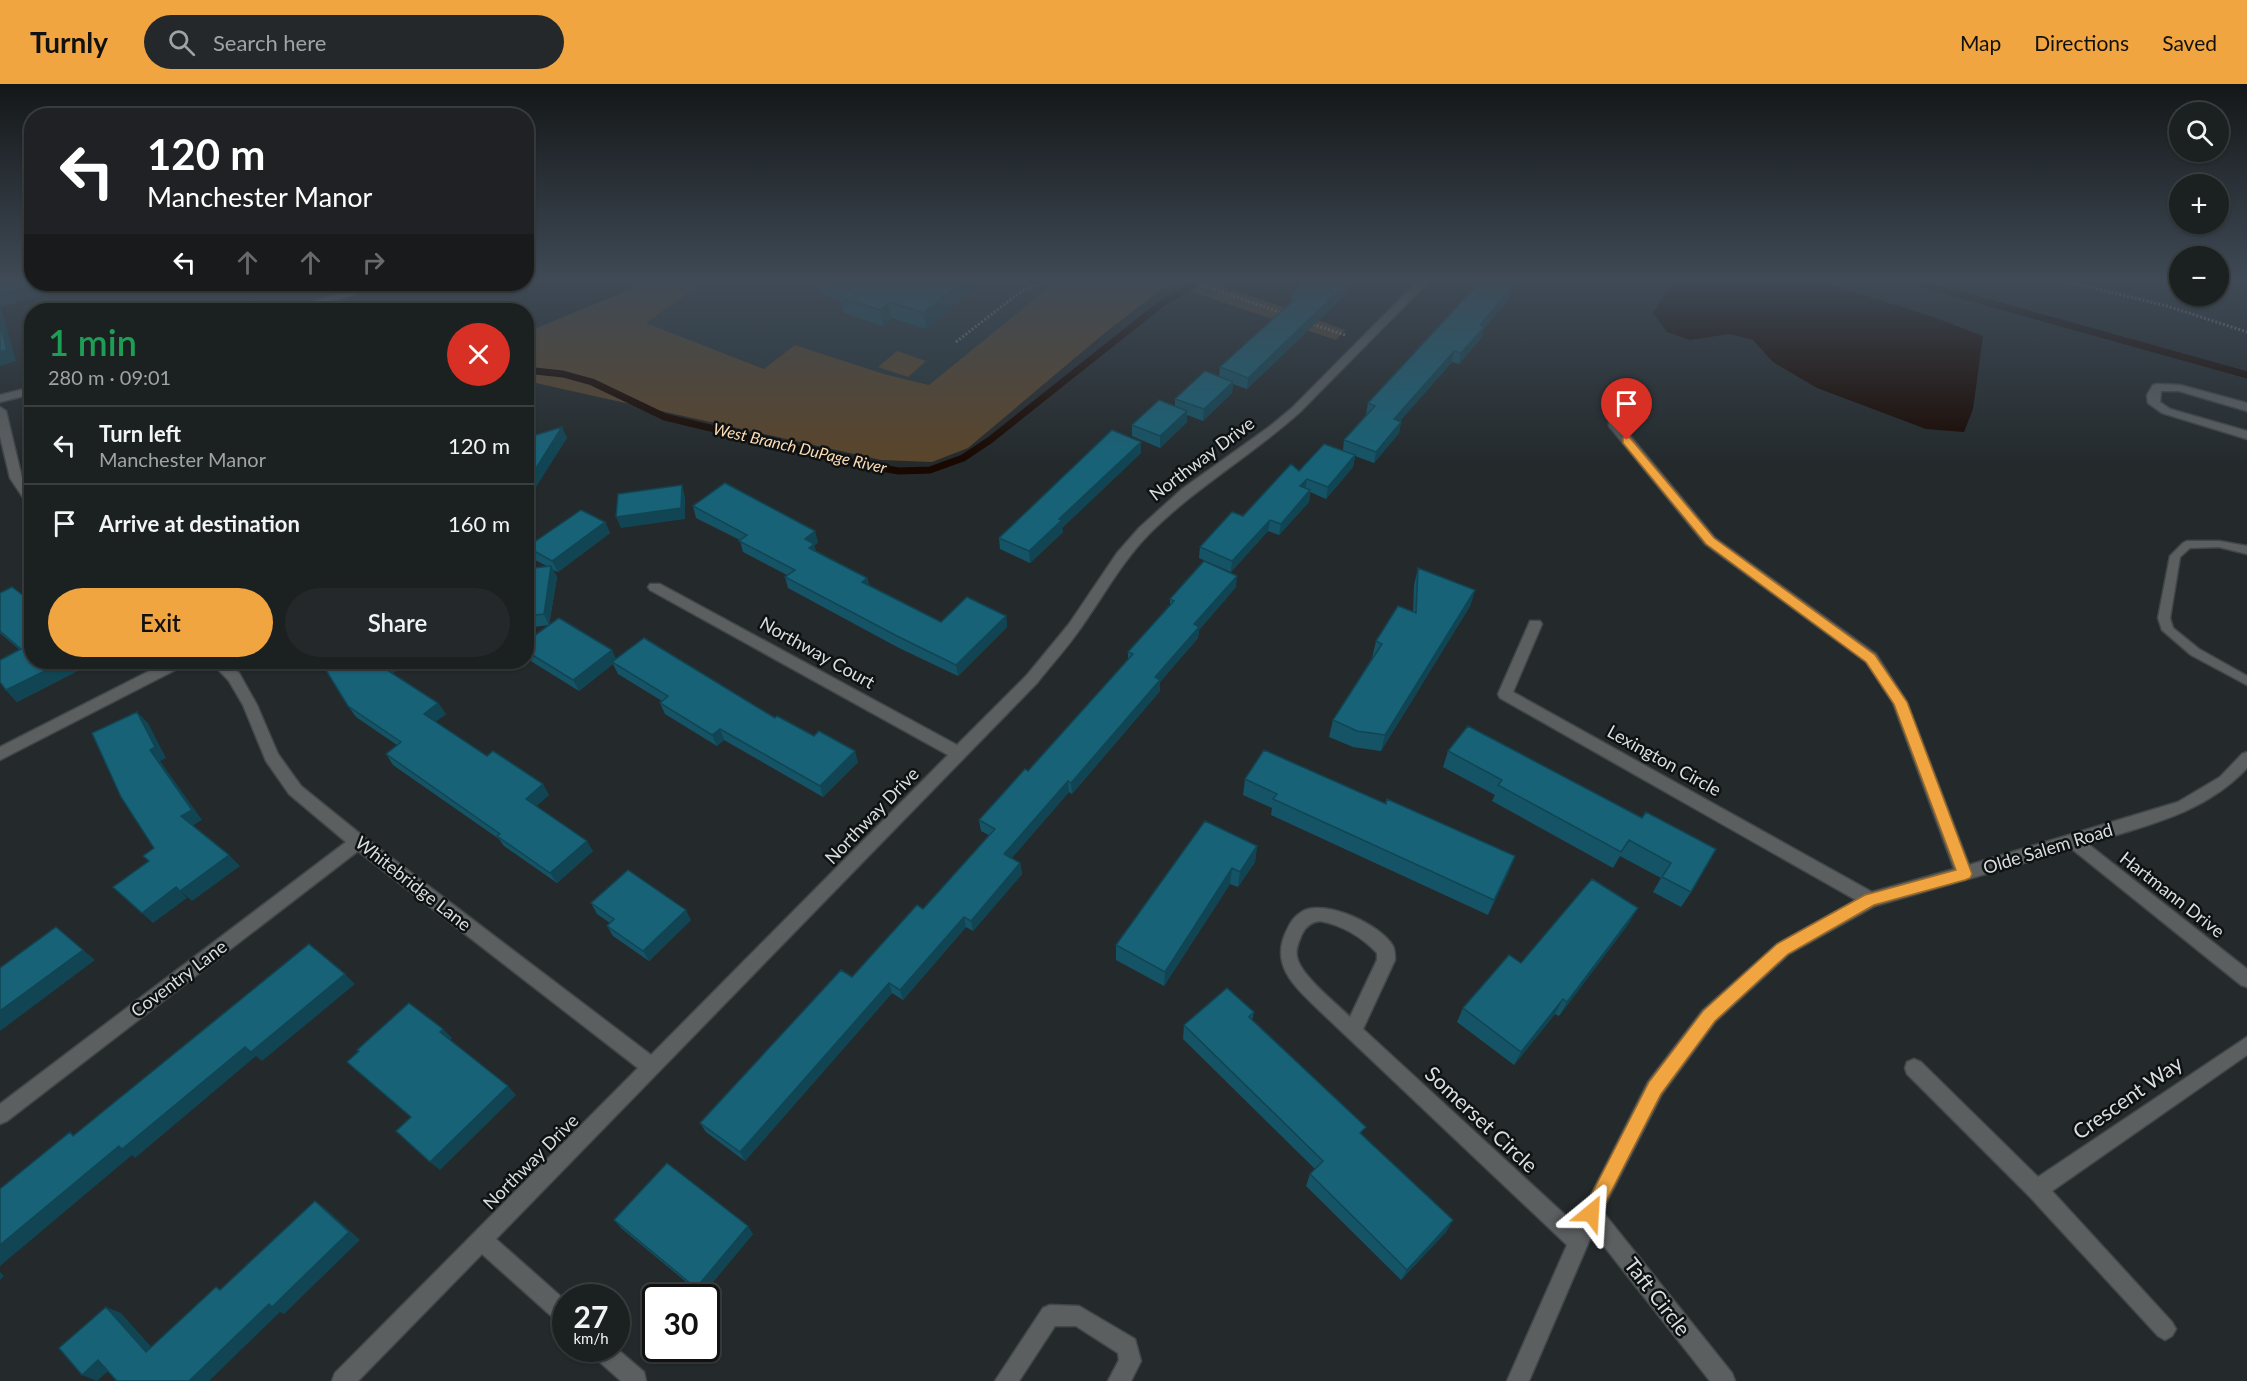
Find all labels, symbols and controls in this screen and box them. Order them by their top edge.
search box [144,15,564,69]
text: Turnly [30,25,108,59]
icon: search [165,26,198,59]
text: Search here [213,29,326,56]
text: Map [1960,30,2001,55]
text: Directions [2034,30,2129,55]
text: Saved [2162,30,2217,55]
map controls [2169,102,2229,306]
button: search [2169,102,2229,162]
text: 120 m [147,129,265,179]
icon: left [48,132,126,210]
button: + [2169,174,2229,234]
text: Manchester Manor [147,180,372,213]
icon: left [168,246,201,279]
icon: ahead [231,246,264,279]
icon: ahead [294,246,327,279]
icon: right [357,246,390,279]
button: − [2169,246,2229,306]
text: 1 min [48,320,137,364]
button: close [447,323,510,386]
text: 280 m · 09:01 [48,365,171,389]
pin [1601,378,1652,440]
icon: arrive [1610,387,1643,420]
street label: Northway Drive [1145,412,1258,505]
water label: West Branch DuPage River [712,418,889,477]
text: Turn left [99,420,181,447]
icon: left [48,429,81,462]
text: 120 m [448,432,510,459]
text: Manchester Manor [99,447,266,471]
icon: arrive [48,507,81,540]
text: Arrive at destination [99,510,300,537]
text: 160 m [448,510,510,537]
button: Exit [48,588,273,657]
button: Share [285,588,510,657]
street label: Northway Court [756,611,879,693]
street label: Lexington Circle [1604,720,1725,800]
street label: Northway Drive [820,762,923,868]
street label: Olde Salem Road [1980,818,2115,878]
street label: Whitebridge Lane [351,831,476,935]
street label: Hartmann Drive [2116,847,2229,942]
street label: Coventry Lane [126,935,231,1021]
street label: Crescent Way [2068,1050,2187,1144]
street label: Somerset Circle [1421,1060,1543,1177]
street label: Northway Drive [478,1109,583,1214]
position arrow [1559,1181,1623,1245]
street label: Taft Circle [1620,1252,1696,1340]
speed limit sign: 30 [642,1284,720,1362]
text: 27 [574,1298,608,1334]
text: km/h [573,1329,609,1347]

